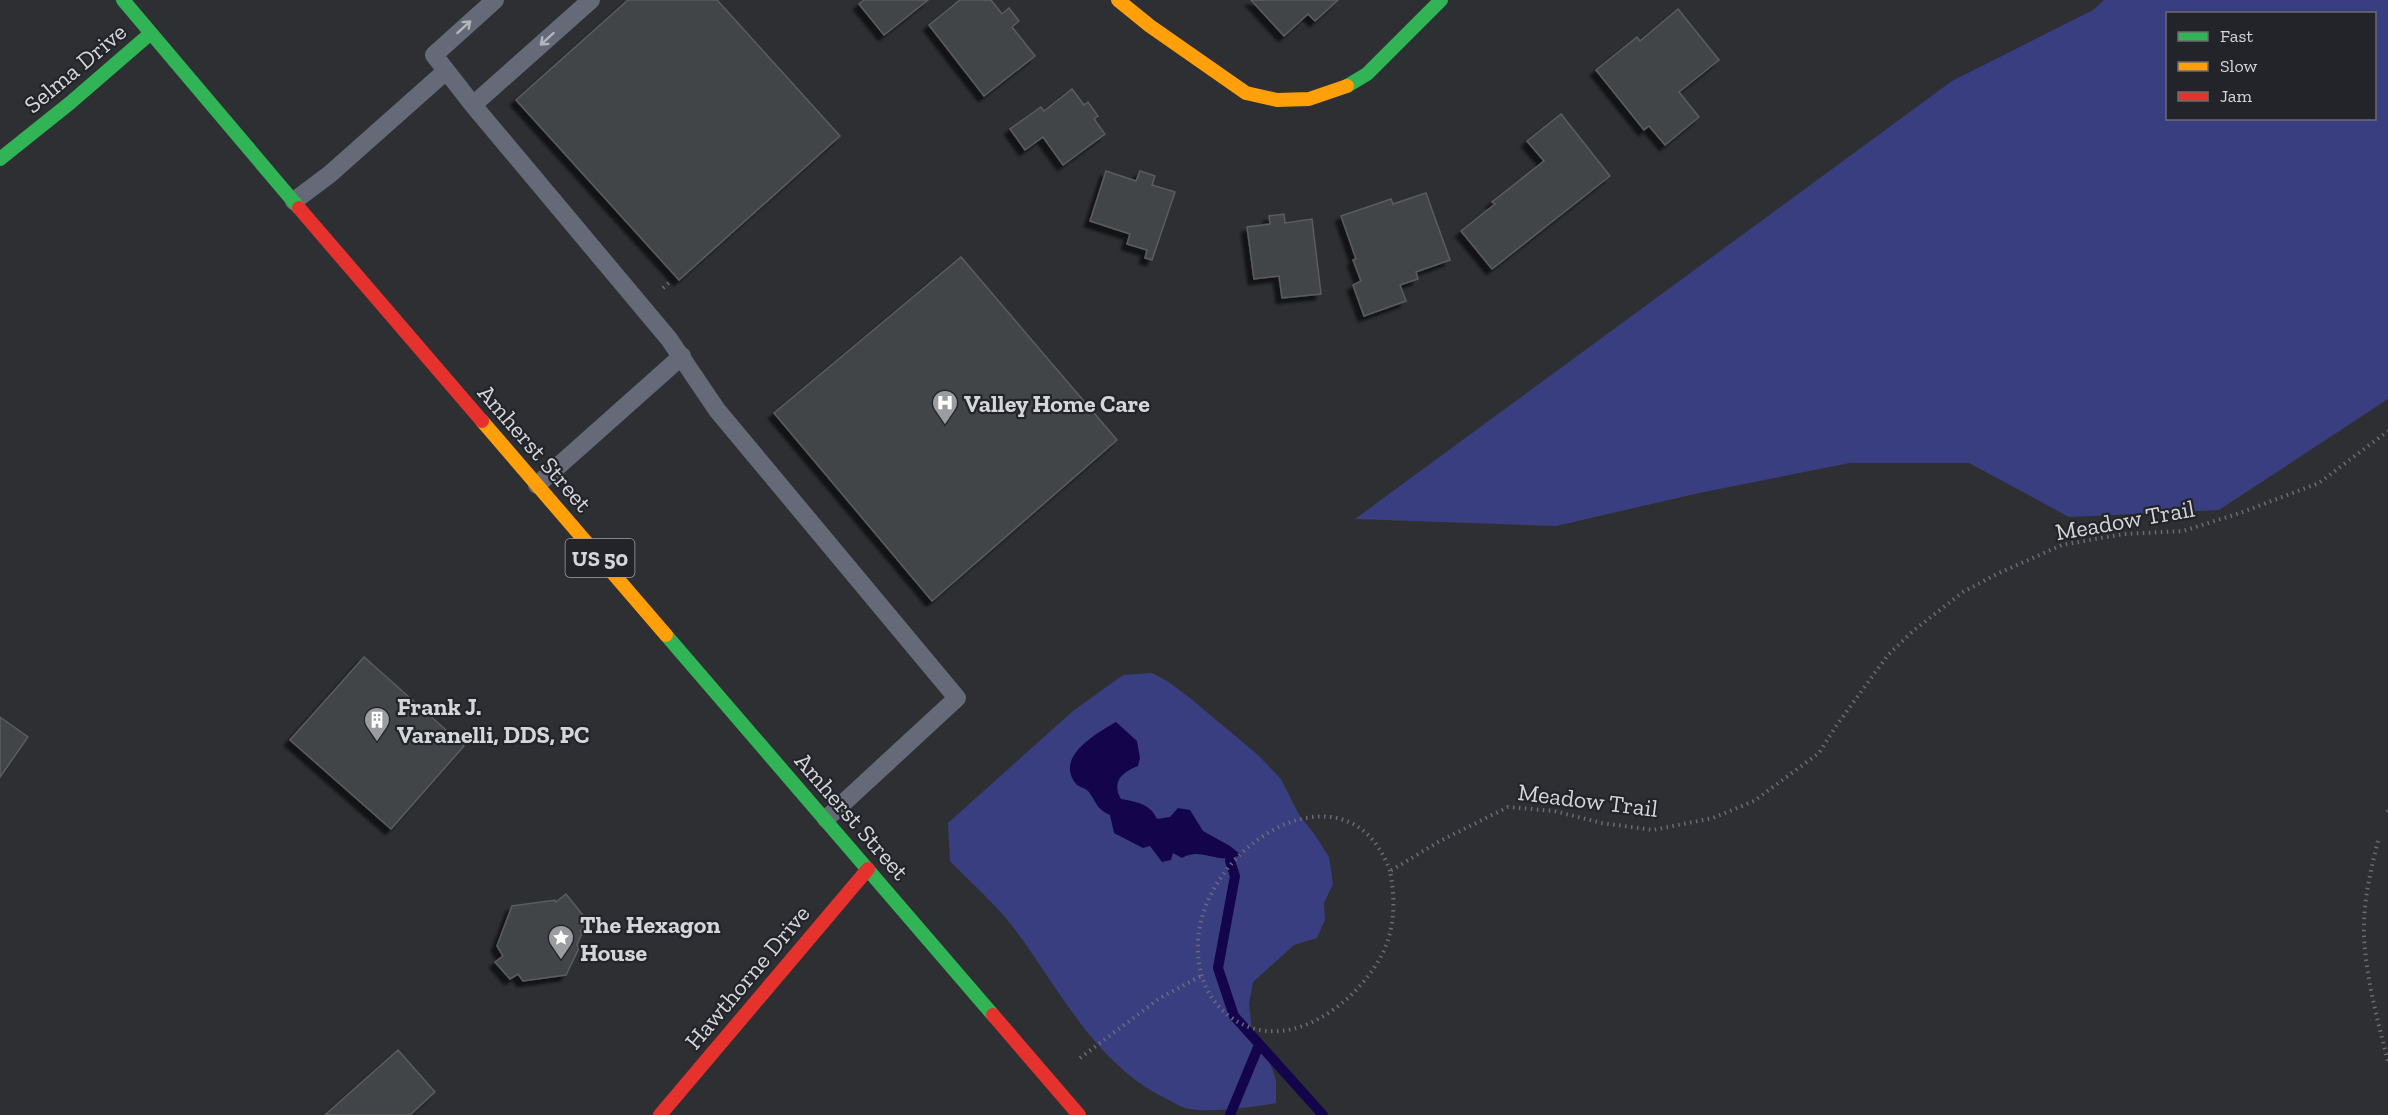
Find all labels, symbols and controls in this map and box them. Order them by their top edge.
legend [2166,12,2376,120]
street label: Selma Drive [18,17,132,119]
one-way arrow [456,20,471,34]
text: Fast [2220,25,2253,47]
one-way arrow [540,32,555,46]
text: Slow [2220,55,2257,77]
text: Jam [2220,85,2252,107]
street label: Amherst Street [472,378,598,518]
hospital icon: Valley Home Care [930,388,960,426]
place label: Valley Home Care [964,389,1150,418]
street label: Meadow Trail [2053,493,2197,547]
road number: US 50 [566,539,634,577]
place label: Frank J. Varanelli, DDS, PC [397,692,589,749]
building icon: Frank J. Varanelli, DDS, PC [362,705,392,743]
street label: Amherst Street [789,746,915,886]
street label: Meadow Trail [1516,777,1660,823]
street label: Hawthorne Drive [678,899,816,1055]
place label: The Hexagon House [580,910,721,967]
place icon: The Hexagon House [546,923,576,961]

